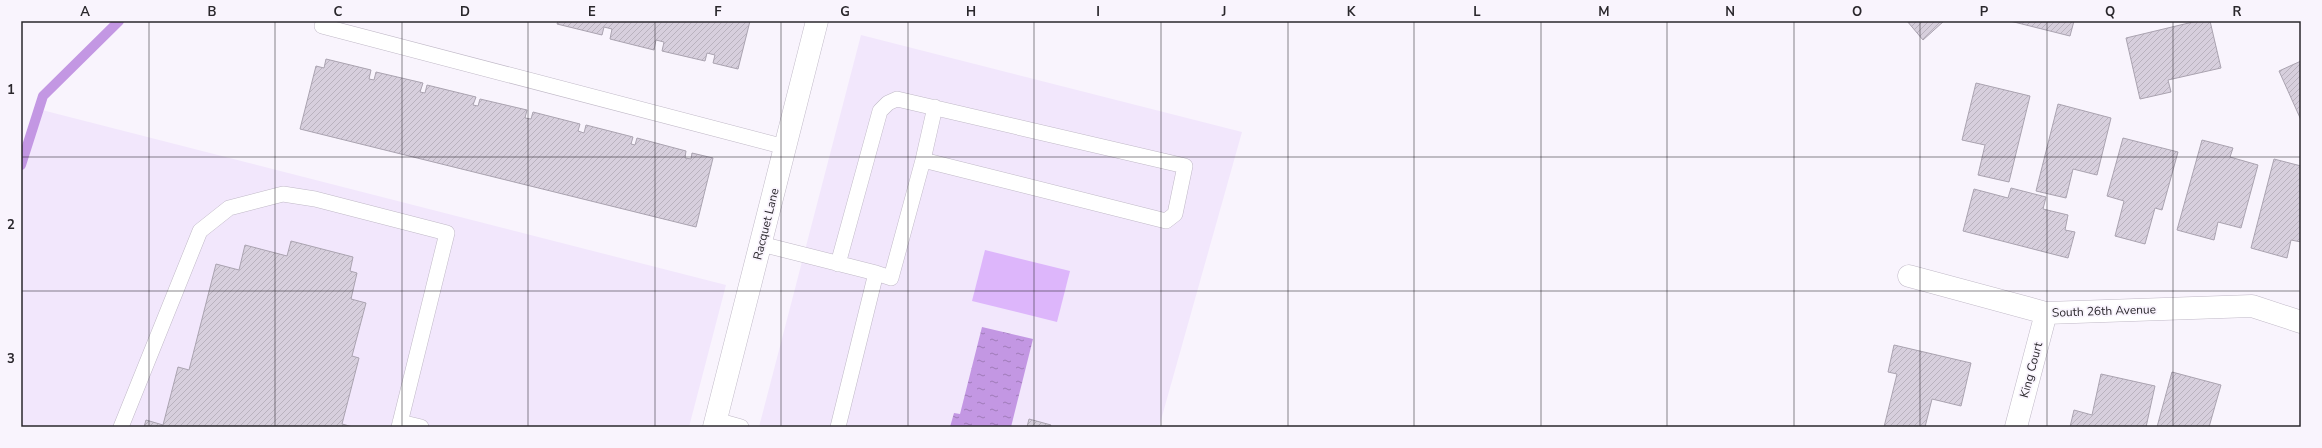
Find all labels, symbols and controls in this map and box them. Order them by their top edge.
text: A [80,3,90,21]
text: B [208,3,217,21]
text: C [334,3,343,21]
text: D [460,3,470,21]
text: E [588,3,596,21]
text: F [714,3,722,21]
text: G [840,3,850,21]
text: H [966,3,976,21]
text: I [1096,3,1100,21]
text: J [1221,3,1226,21]
text: K [1347,3,1356,21]
text: L [1473,3,1481,21]
text: M [1598,3,1610,21]
text: N [1725,3,1735,21]
text: O [1852,3,1862,21]
text: P [1980,3,1989,21]
text: Q [2105,3,2115,21]
text: R [2233,3,2242,21]
text: 1 [7,81,15,99]
street label: Racquet Lane [749,187,783,261]
text: 2 [7,216,15,234]
street label: South 26th Avenue [2052,301,2156,321]
street label: King Court [2016,340,2046,400]
text: 3 [7,350,15,368]

